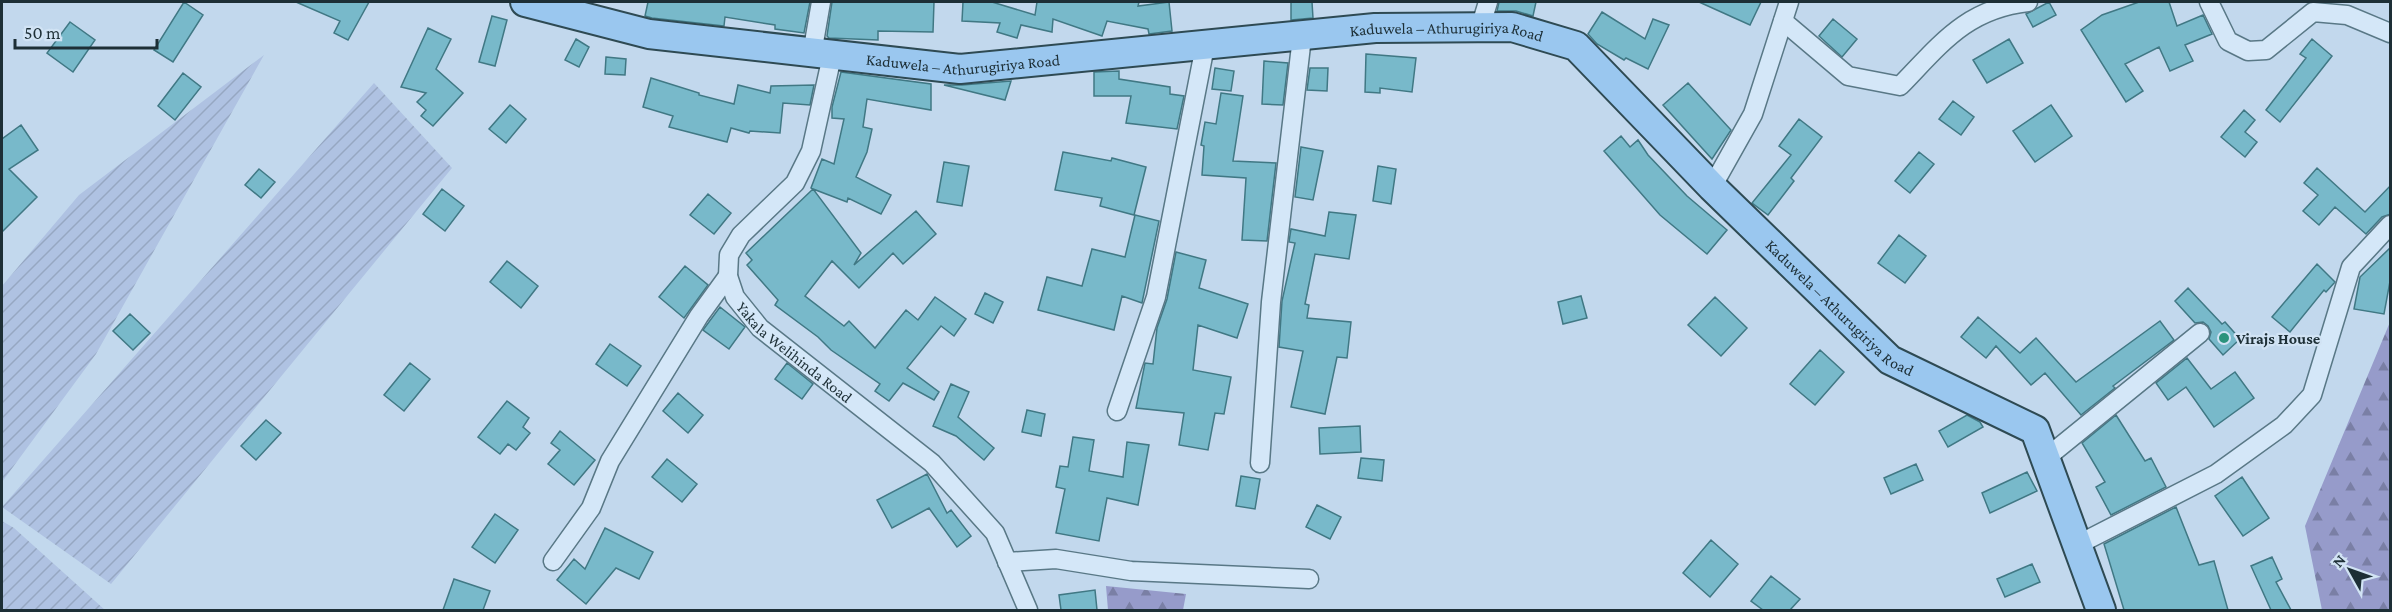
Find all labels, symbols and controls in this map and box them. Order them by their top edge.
scale bar [15,12,158,50]
street label: Kaduwela – Athurugiriya Road [1349,19,1546,45]
text: 50 m [24,23,61,43]
street label: Kaduwela – Athurugiriya Road [865,50,1061,78]
street label: Kaduwela – Athurugiriya Road [1763,236,1917,379]
street label: Yakala Welihinda Road [734,298,856,406]
place label: Virajs House [2235,330,2321,348]
marker: Virajs House [2217,331,2231,345]
north arrow [2320,540,2380,600]
text: N [2329,551,2349,570]

